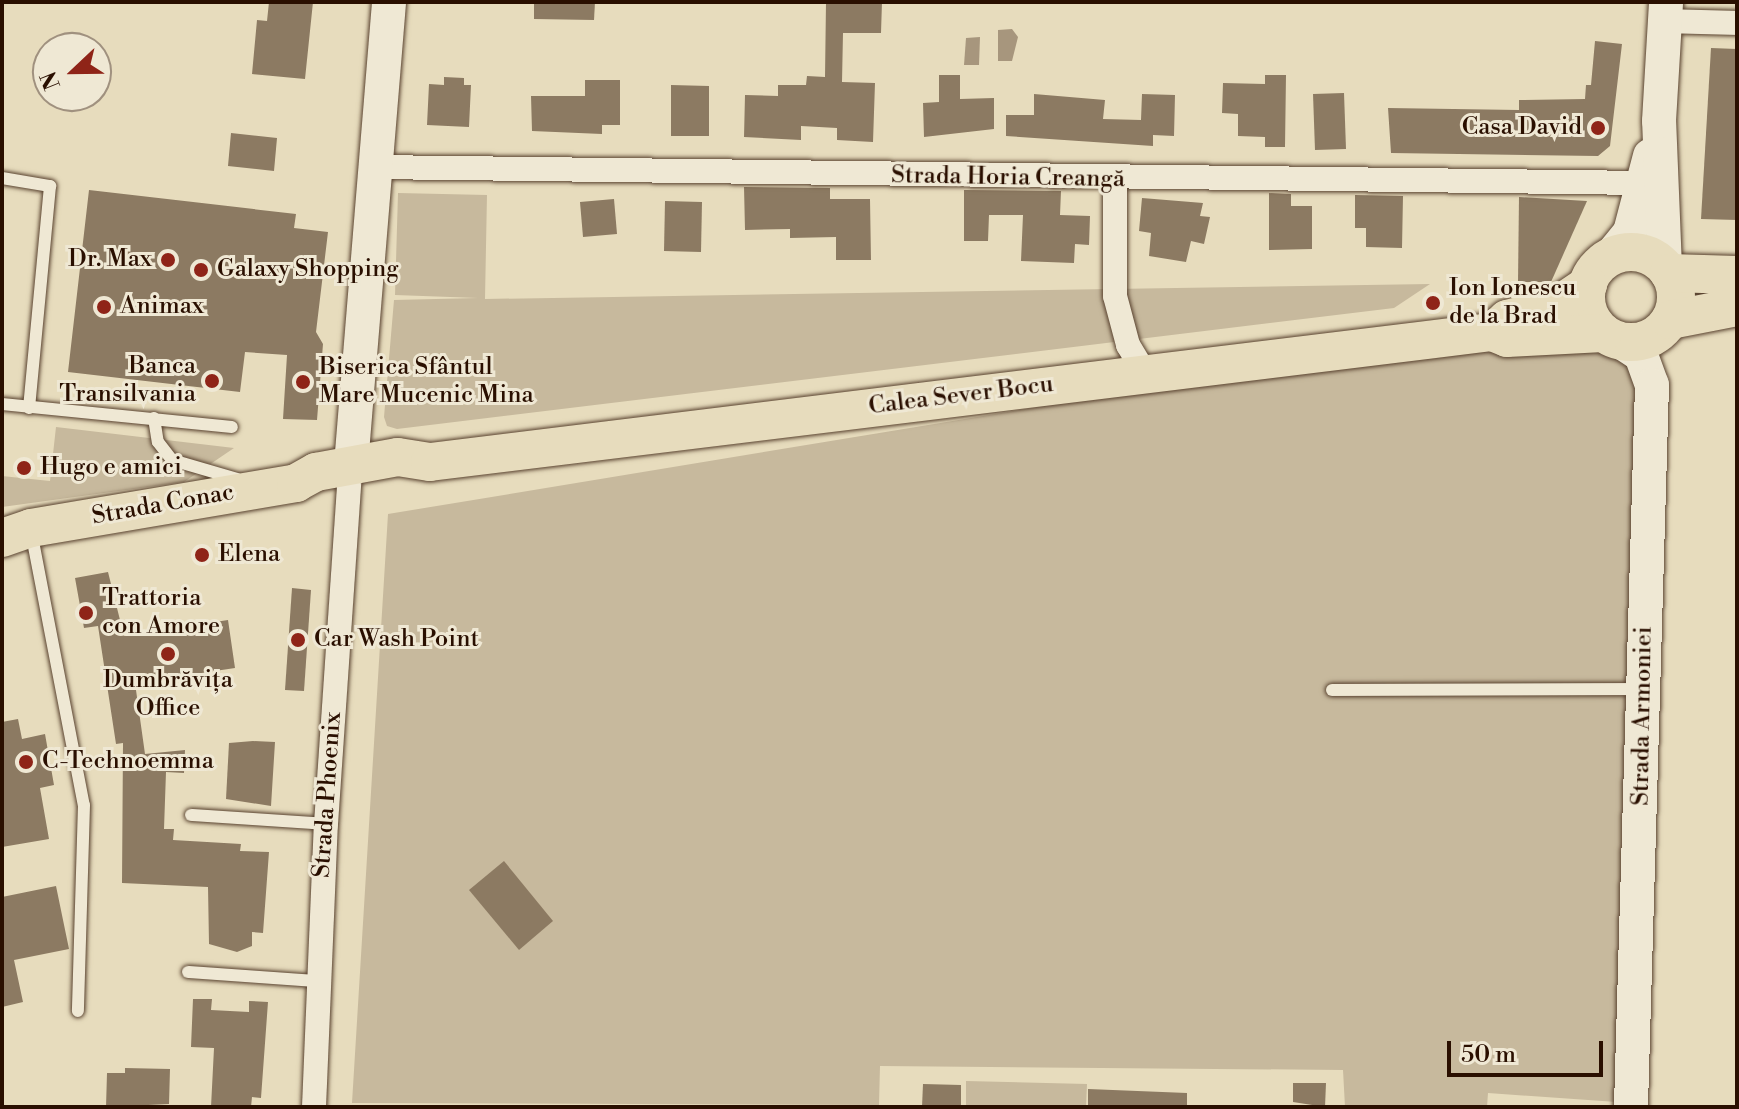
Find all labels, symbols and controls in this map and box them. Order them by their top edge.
north arrow [32,32,112,112]
text: N [35,67,67,94]
place label: Casa David [1462,114,1582,142]
marker: Casa David [1589,119,1607,137]
street label: Strada Horia Creangă [891,162,1125,194]
place label: Dr. Max [68,246,152,274]
marker: Dr. Max [159,251,177,269]
place label: Galaxy Shopping [217,256,399,284]
marker: Galaxy Shopping [192,261,210,279]
place label: Ion Ionescu de la Brad [1449,275,1576,331]
place label: Animax [120,293,204,321]
marker: Ion Ionescu de la Brad [1424,294,1442,312]
marker: Animax [95,298,113,316]
place label: Banca Transilvania [59,353,196,409]
place label: Biserica Sfântul Mare Mucenic Mina [319,354,534,410]
street label: Calea Sever Bocu [867,370,1055,422]
marker: Banca Transilvania [203,372,221,390]
marker: Biserica Sfântul Mare Mucenic Mina [294,373,312,391]
place label: Hugo e amici [40,454,182,482]
marker: Hugo e amici [15,459,33,477]
street label: Strada Conac [90,478,236,532]
place label: Elena [218,541,280,569]
marker: Elena [193,546,211,564]
place label: Trattoria con Amore [102,585,220,641]
marker: Trattoria con Amore [77,604,95,622]
place label: Car Wash Point [314,626,479,654]
street label: Strada Armoniei [1627,626,1659,806]
marker: Car Wash Point [289,631,307,649]
marker: Dumbrăvița Office [159,645,177,663]
place label: Dumbrăvița Office [103,667,233,723]
street label: Strada Phoenix [308,711,348,879]
place label: C-Technoemma [42,748,214,776]
marker: C-Technoemma [17,753,35,771]
scale bar [1451,1025,1607,1075]
text: 50 m [1461,1040,1516,1070]

